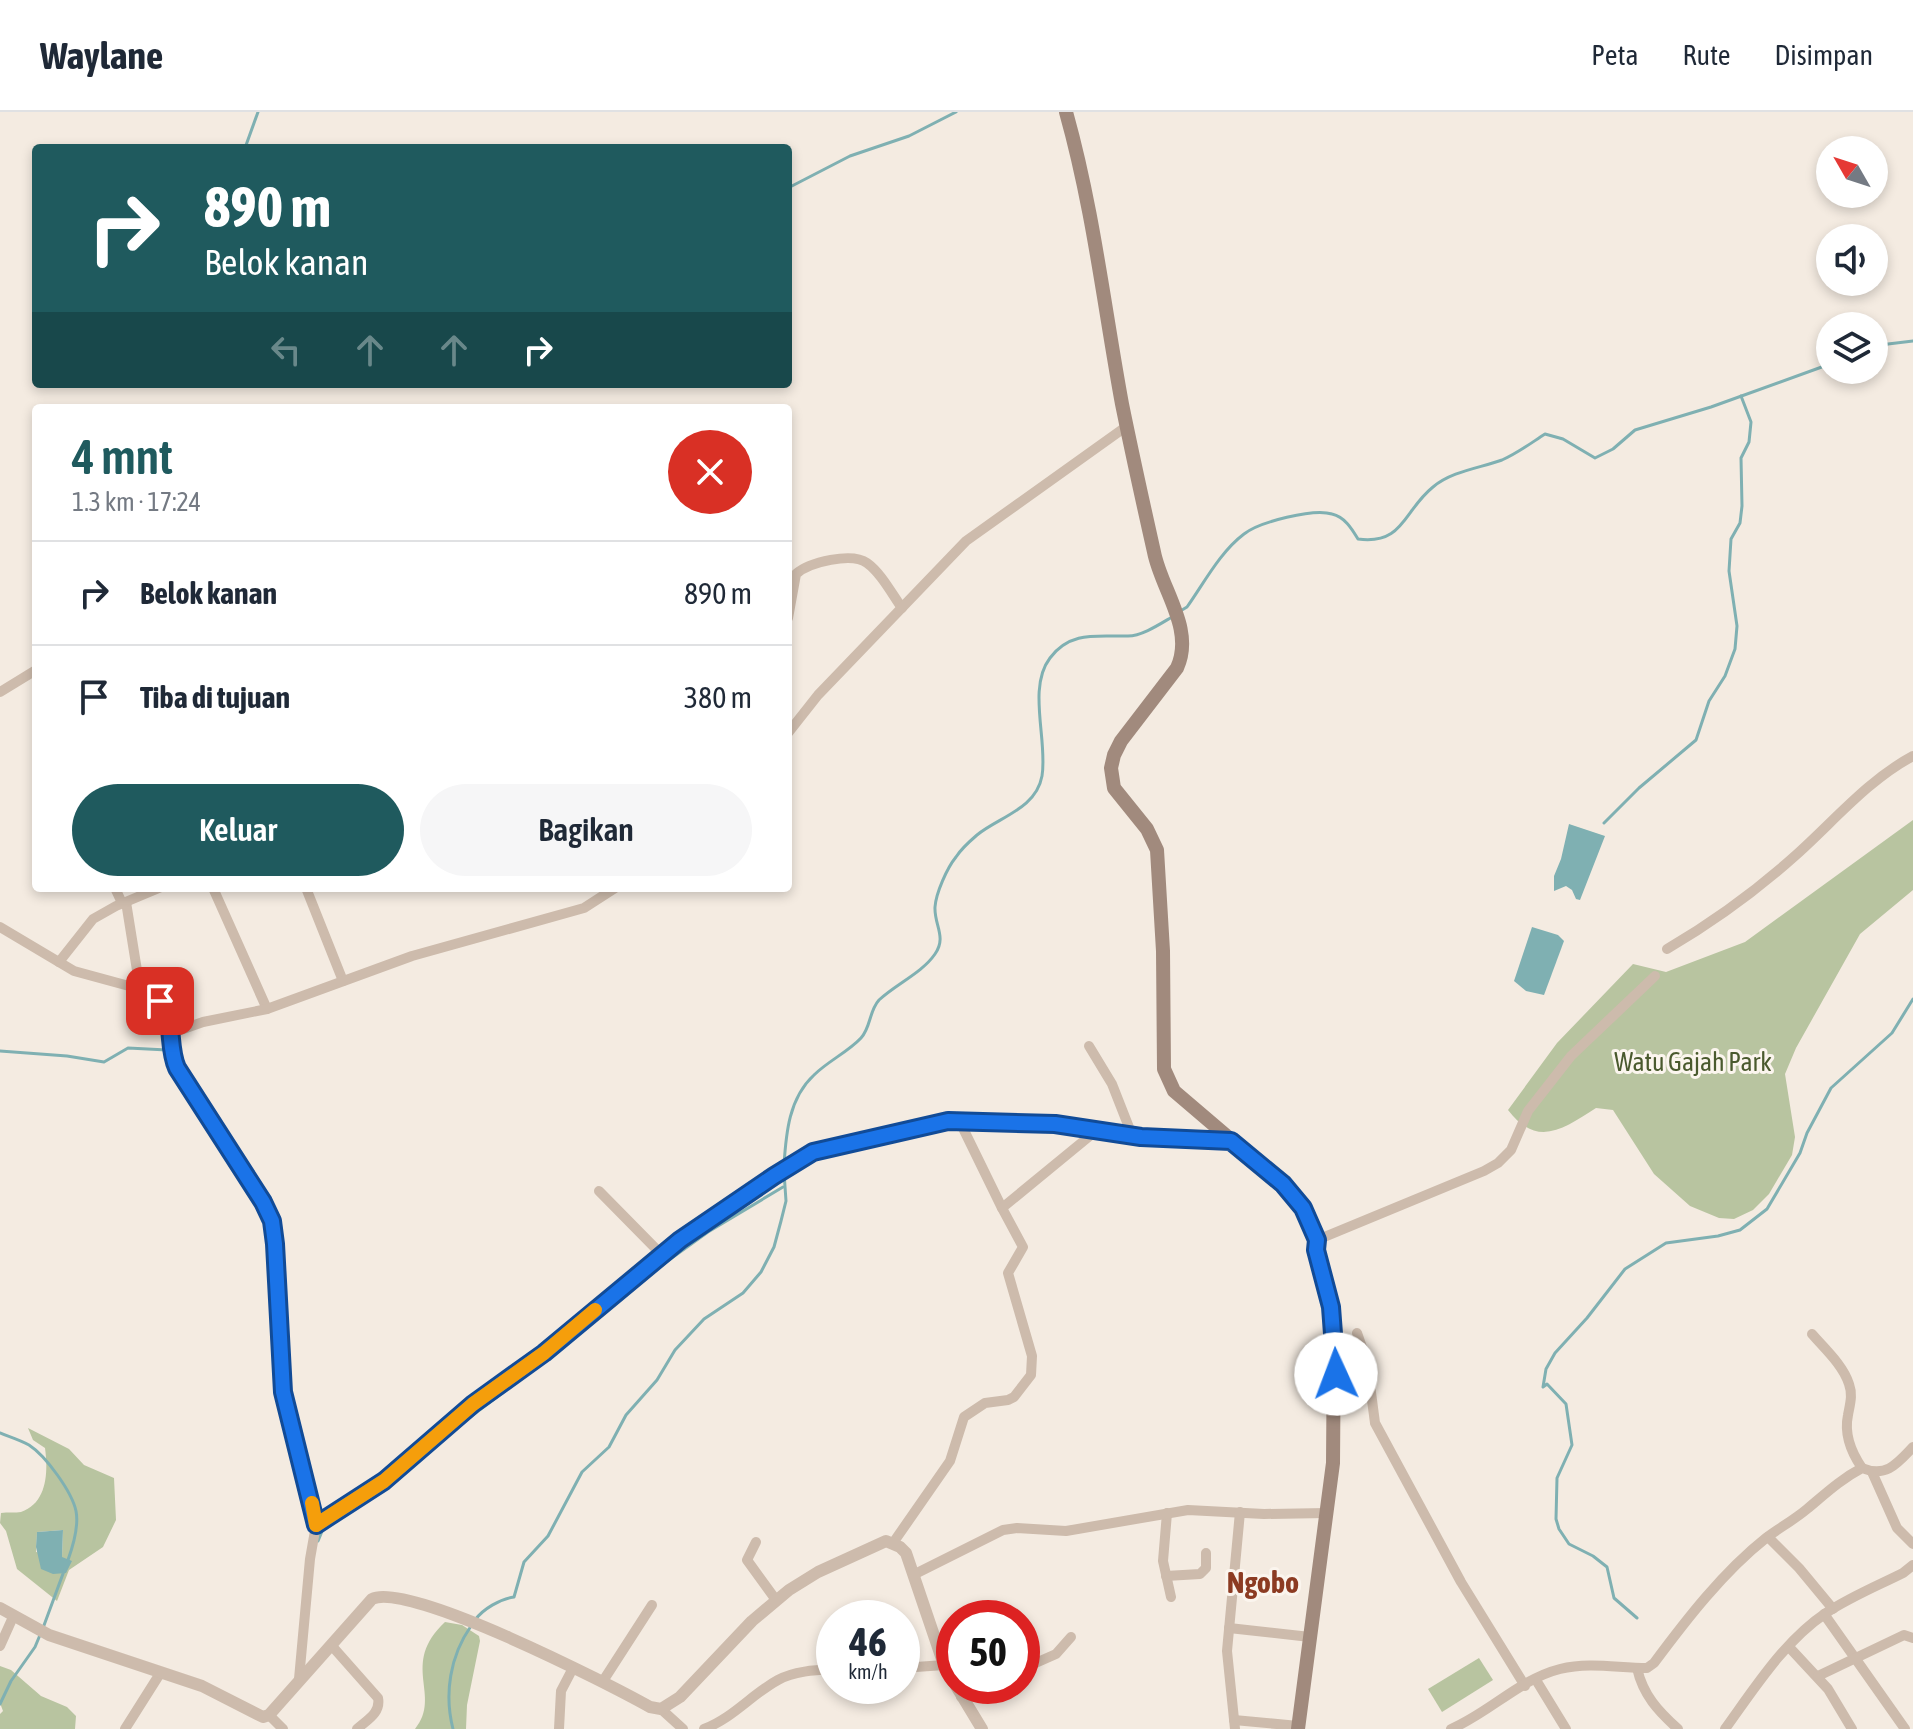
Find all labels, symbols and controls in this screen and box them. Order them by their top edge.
text: Waylane [40,34,163,77]
text: Peta [1591,39,1638,71]
text: Rute [1682,39,1731,71]
text: Disimpan [1775,39,1873,71]
north arrow [1816,136,1888,208]
map controls [1816,136,1888,384]
text: 890 m [204,175,331,239]
icon: right [72,176,176,280]
button: sound [1816,224,1888,296]
text: Belok kanan [204,241,369,283]
button: layers [1816,312,1888,384]
icon: left [264,328,308,372]
icon: ahead [348,328,392,372]
icon: ahead [432,328,476,372]
icon: right [516,328,560,372]
text: 4 mnt [72,429,173,484]
button: close [668,430,752,514]
text: 1.3 km · 17:24 [72,487,201,517]
icon: right [72,571,116,615]
text: Belok kanan [140,576,277,610]
text: 890 m [684,576,752,610]
icon: arrive [72,675,116,719]
text: Tiba di tujuan [140,680,290,714]
text: 380 m [684,680,752,714]
button: Keluar [72,784,404,876]
button: Bagikan [420,784,752,876]
pin [126,967,194,1035]
icon: arrive [138,979,182,1023]
park label: Watu Gajah Park [1614,1047,1772,1077]
position arrow [1294,1332,1378,1416]
district label: Ngobo [1227,1565,1299,1599]
speed limit sign: 50 [936,1600,1040,1704]
text: 46 [849,1619,887,1664]
text: km/h [848,1660,888,1683]

